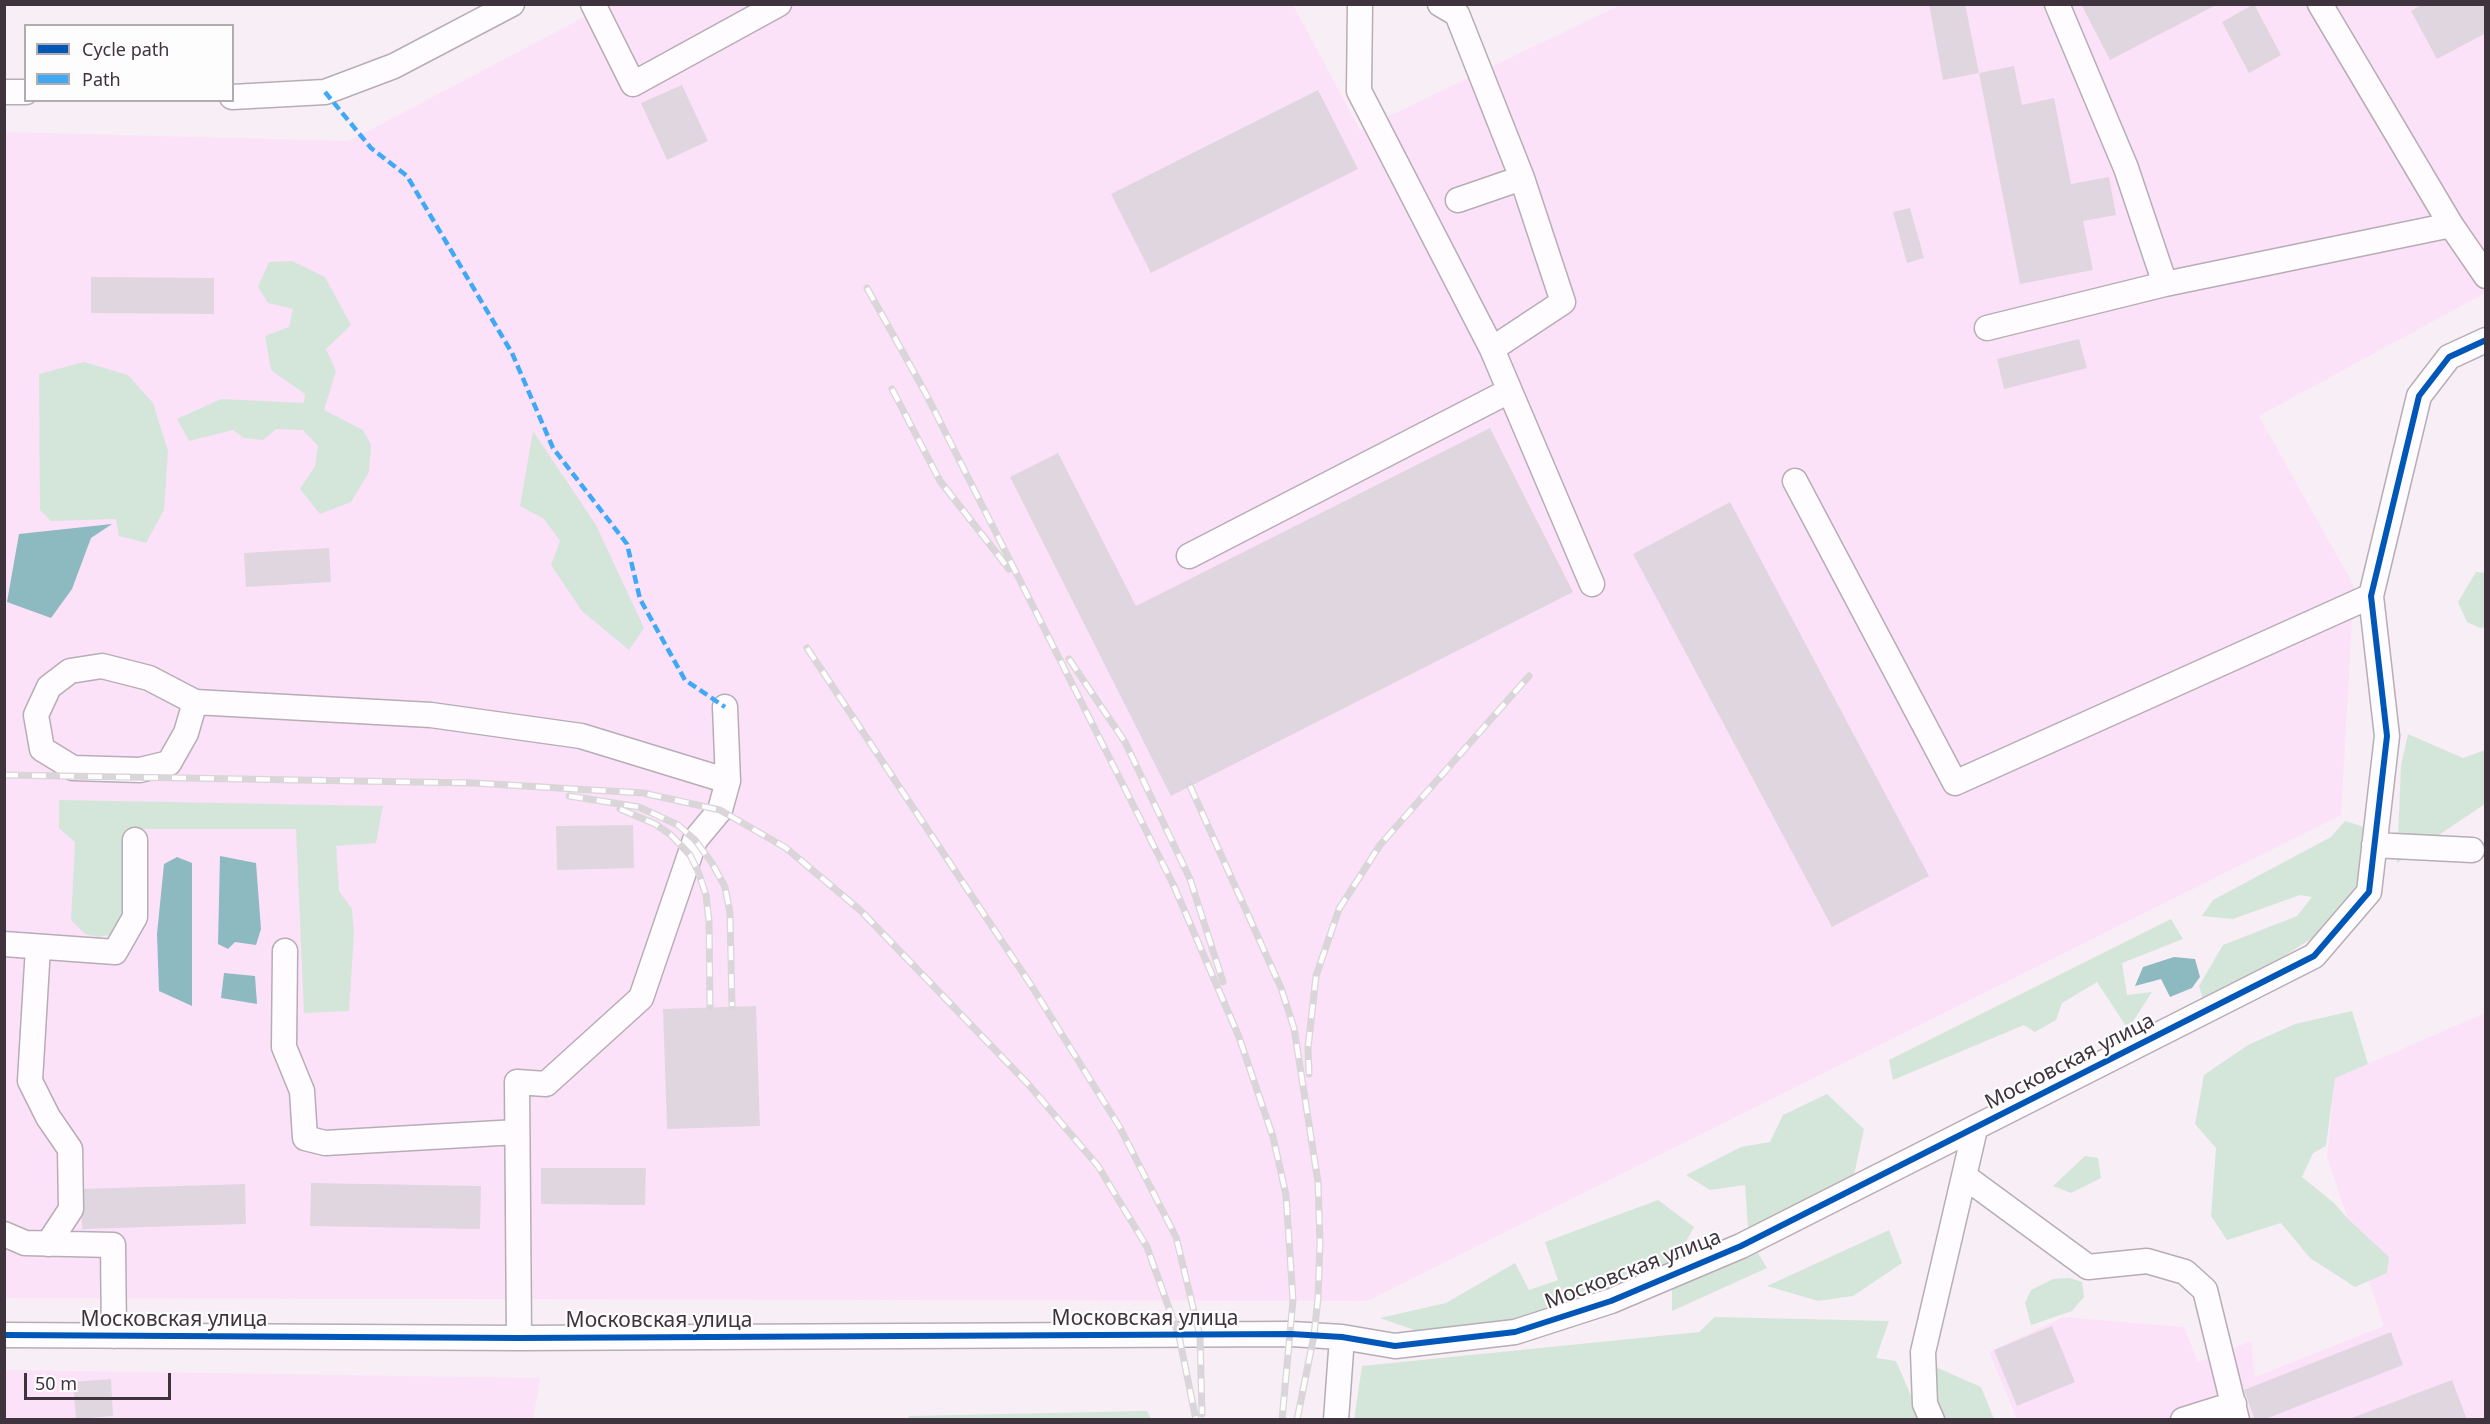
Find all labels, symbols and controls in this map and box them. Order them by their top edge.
legend [24,24,234,102]
text: Cycle path [82,37,169,61]
text: Path [82,67,121,91]
street label: Московская улица [1981,1008,2159,1116]
street label: Московская улица [1541,1225,1725,1315]
street label: Московская улица [1052,1306,1238,1332]
street label: Московская улица [81,1307,267,1333]
street label: Московская улица [566,1308,752,1334]
scale bar [27,1361,174,1399]
text: 50 m [35,1371,77,1395]

